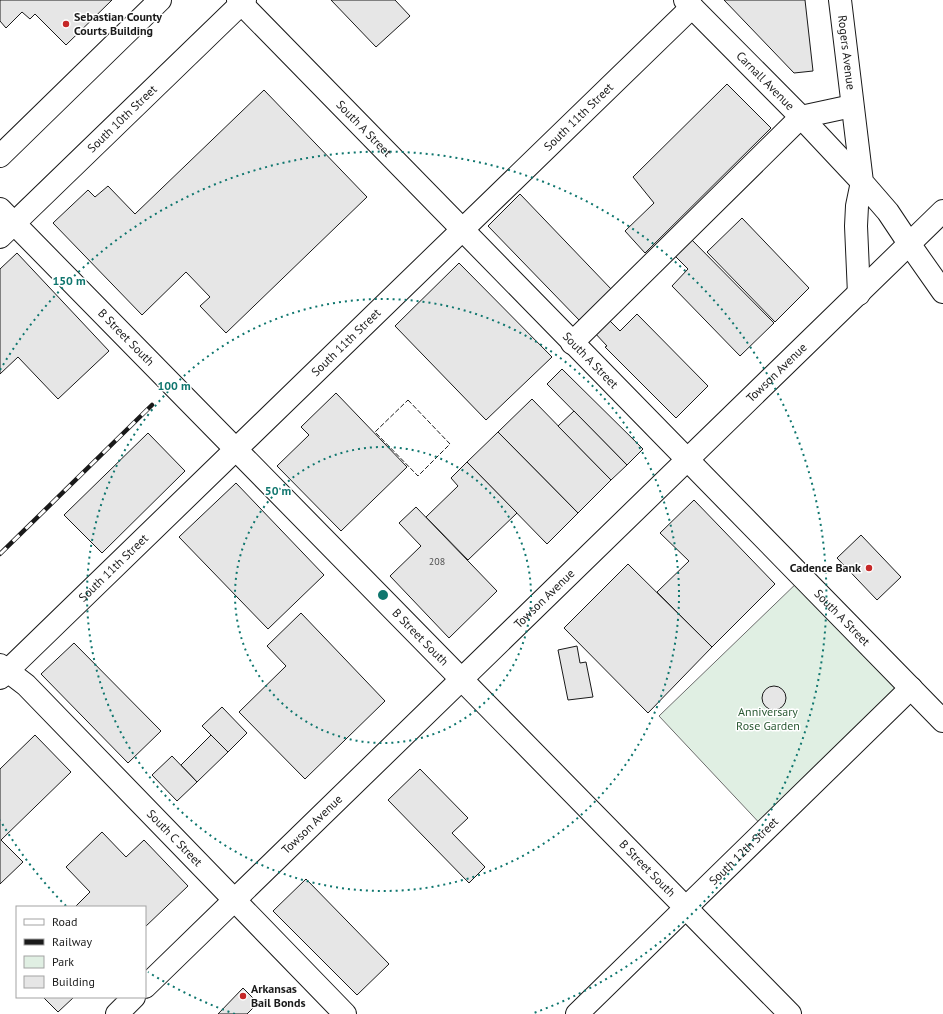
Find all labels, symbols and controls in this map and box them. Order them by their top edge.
place label: Sebastian County Courts Building [74,9,162,38]
street label: Rogers Avenue [835,14,859,91]
marker: Sebastian County Courts Building [61,19,71,29]
street label: Carnall Avenue [733,48,798,113]
street label: South 11th Street [540,80,616,154]
street label: South 10th Street [84,81,160,155]
street label: South A Street [333,97,395,160]
text: 150 m [52,273,86,288]
street label: B Street South [95,305,158,369]
street label: South 11th Street [308,305,384,379]
street label: South A Street [560,329,622,391]
street label: Towson Avenue [743,340,810,405]
text: 100 m [157,378,191,393]
text: 50 m [265,483,291,498]
street label: South 11th Street [75,531,151,605]
house number: 208 [429,555,445,568]
place label: Cadence Bank [790,560,861,575]
marker: Cadence Bank [864,563,874,573]
street label: Towson Avenue [511,566,577,631]
street label: South A Street [811,586,873,649]
centre of rings [376,588,390,602]
street label: B Street South [389,605,452,669]
park label: Anniversary Rose Garden [736,704,800,733]
street label: Towson Avenue [278,791,345,857]
street label: South C Street [144,806,206,869]
street label: South 12th Street [706,814,781,888]
street label: B Street South [616,836,679,900]
legend [16,906,146,998]
text: Road [52,914,77,929]
text: Railway [52,934,92,949]
text: Park [52,954,74,969]
text: Building [52,974,95,989]
place label: Arkansas Bail Bonds [251,981,305,1010]
marker: Arkansas Bail Bonds [238,991,248,1001]

